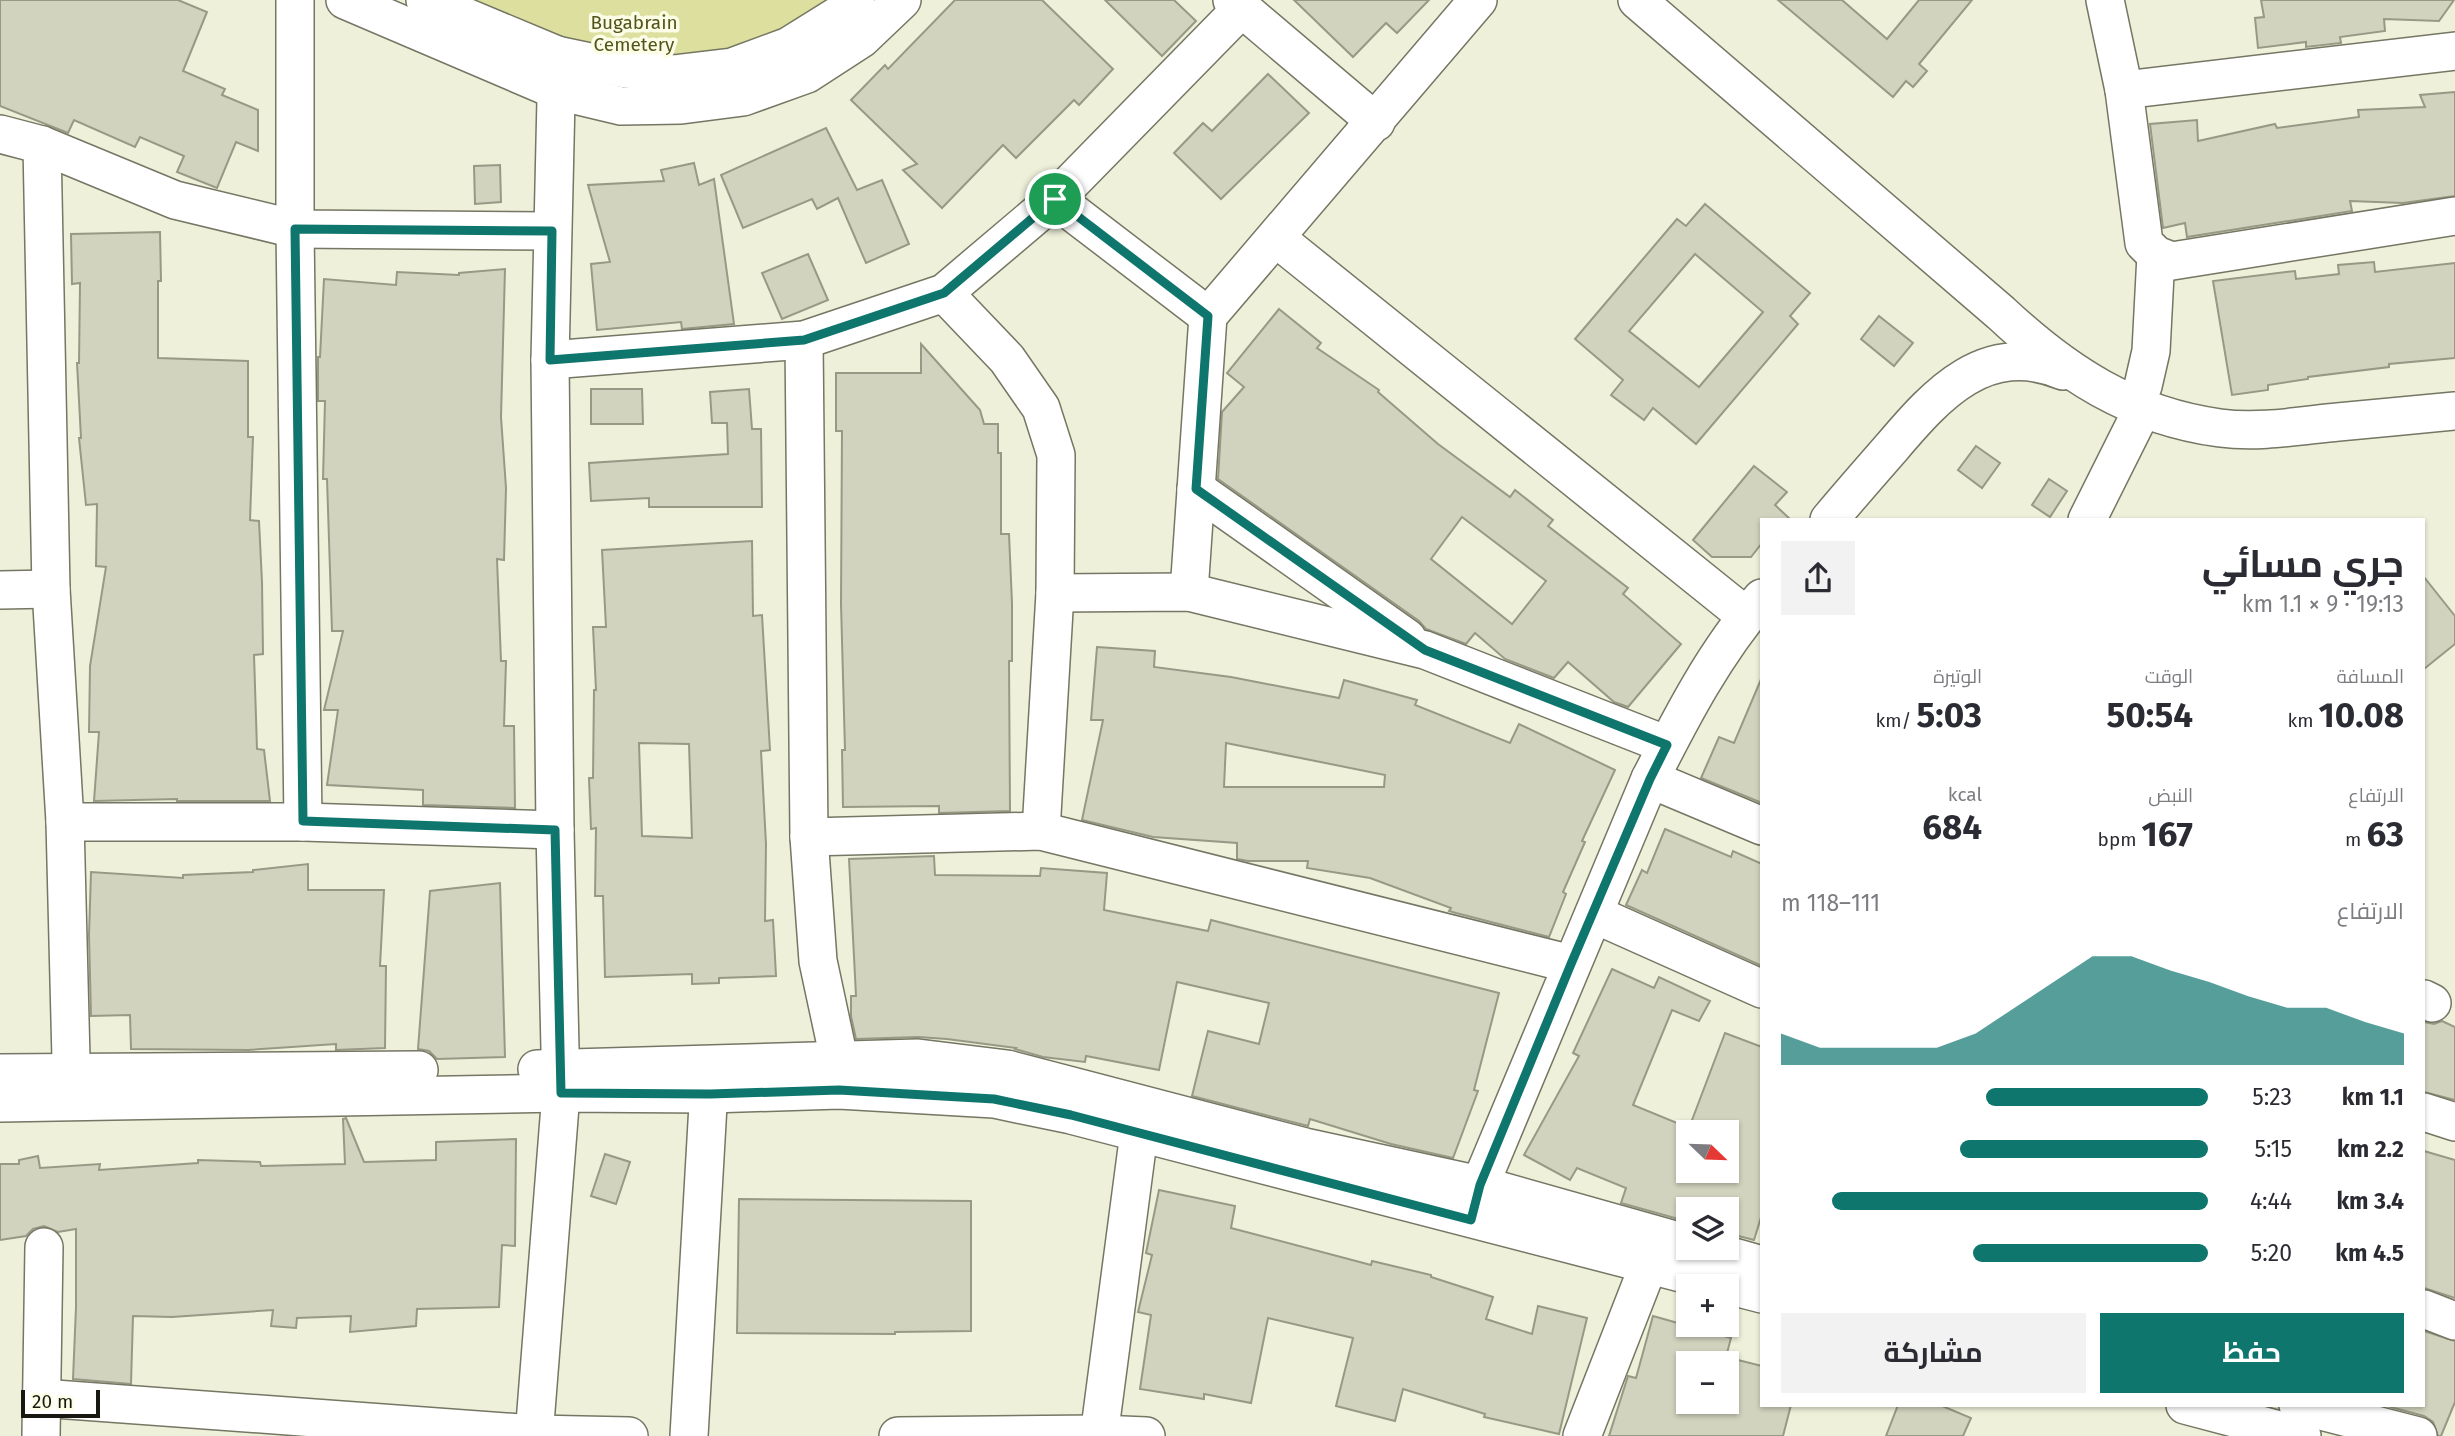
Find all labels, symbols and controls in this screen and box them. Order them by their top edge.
park label: Bugabrain Cemetery [590,11,678,56]
pin [1025,169,1085,229]
icon: arrive [1036,180,1074,218]
button: share [1781,541,1855,615]
text: جري مسائي [2202,541,2404,587]
text: 19:13 · 9 × 1.1 km [2242,590,2404,618]
text: الوتيرة [1933,665,1982,688]
text: الوقت [2145,665,2193,688]
text: المسافة [2336,665,2404,688]
text: 5:03 [1917,694,1982,736]
text: 50:54 [2107,694,2193,736]
text: 10.08 [2319,694,2404,736]
text: /km [1876,709,1917,732]
text: km [2288,709,2319,732]
text: kcal [1948,783,1982,806]
text: النبض [2148,784,2193,807]
text: الارتفاع [2348,784,2404,807]
text: 684 [1922,806,1982,848]
text: 167 [2142,813,2193,855]
text: 63 [2366,813,2404,855]
text: bpm [2098,828,2142,851]
text: m [2345,828,2366,851]
text: 111–118 m [1781,889,1880,917]
text: الارتفاع [2337,897,2404,925]
text: 5:23 [2252,1083,2292,1111]
text: 1.1 km [2342,1083,2404,1111]
north arrow [1676,1120,1740,1183]
map controls [1676,1120,1739,1414]
text: 5:15 [2254,1135,2292,1163]
text: 2.2 km [2337,1135,2404,1163]
text: 4:44 [2250,1187,2292,1215]
text: 3.4 km [2336,1187,2404,1215]
button: layers [1676,1197,1739,1260]
text: 5:20 [2251,1239,2292,1267]
text: 4.5 km [2335,1239,2404,1267]
button: + [1676,1274,1739,1337]
button: مشاركة [1781,1313,2086,1393]
button: حفظ [2100,1313,2404,1393]
button: − [1676,1351,1739,1414]
scale bar [21,1387,100,1419]
text: 20 m [32,1390,73,1413]

